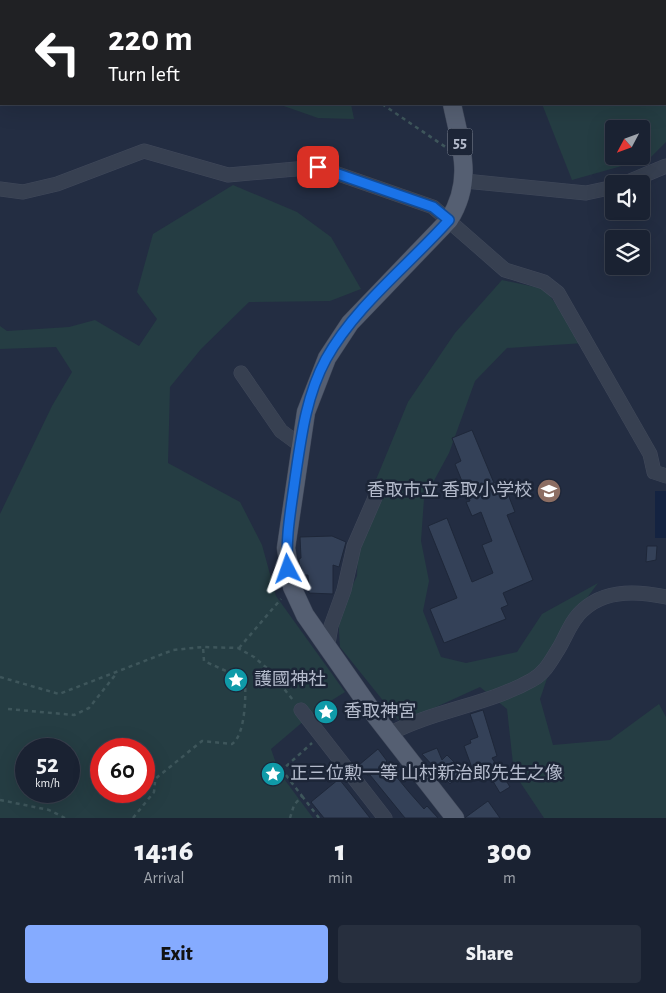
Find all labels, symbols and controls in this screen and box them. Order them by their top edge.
icon: left [25,20,90,85]
text: 220 m [108,22,193,57]
text: Turn left [108,63,180,85]
north arrow [605,120,650,165]
map controls [605,120,650,275]
road number: 55 [448,128,472,156]
pin [297,146,339,188]
icon: arrive [304,153,332,181]
button: sound [605,175,650,220]
button: layers [605,230,650,275]
school or university icon: 香取市立 香取小学校 [536,478,562,504]
place label: 香取市立 香取小学校 [367,480,532,500]
position arrow [261,542,313,594]
place icon: 護國神社 [223,667,249,693]
place label: 護國神社 [254,670,326,689]
place icon: 香取神宮 [313,699,339,725]
place label: 香取神宮 [344,701,416,721]
speed limit sign: 60 [90,738,155,803]
text: 52 [36,752,59,777]
place icon: 正三位勲一等 山村新治郎先生之像 [260,761,286,787]
place label: 正三位勲一等 山村新治郎先生之像 [290,763,563,783]
text: km/h [35,777,60,789]
text: 14:16 [134,836,193,866]
text: 1 [335,836,346,866]
text: 300 [487,836,532,866]
text: Arrival [143,870,185,886]
text: min [328,870,353,886]
text: m [503,870,516,886]
button: Exit [25,925,328,983]
button: Share [338,925,641,983]

